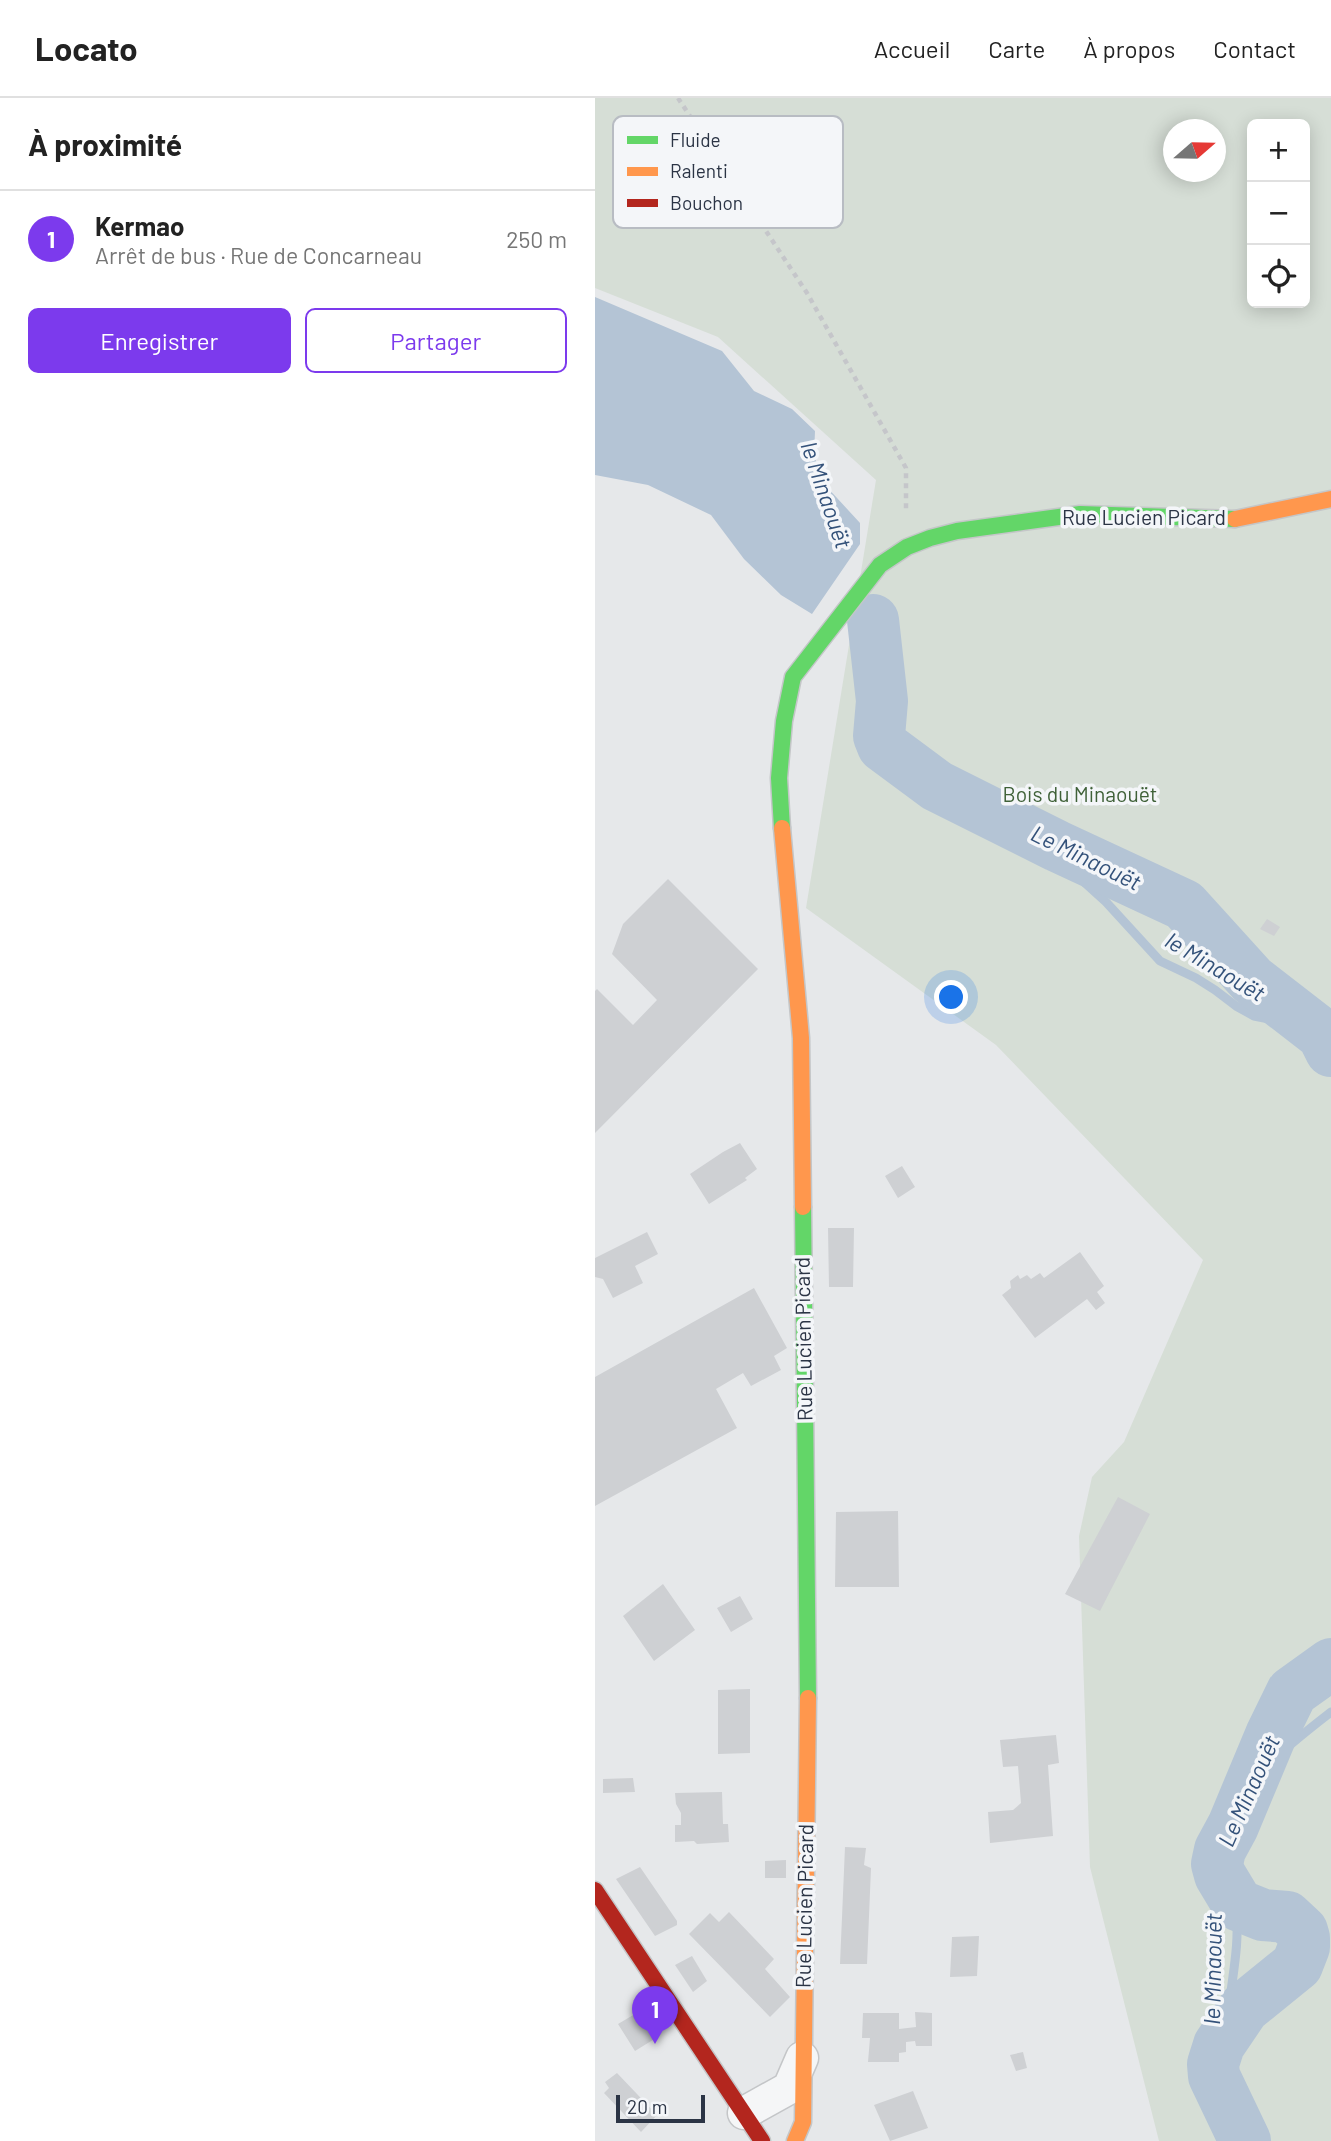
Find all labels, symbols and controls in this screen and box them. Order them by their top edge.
text: Locato [35,28,138,68]
text: Accueil [874,34,950,63]
text: Carte [988,34,1045,63]
text: À propos [1083,34,1175,63]
text: Contact [1213,34,1296,63]
legend [613,116,843,228]
north arrow [1163,119,1226,182]
map controls [1247,119,1310,308]
button: + [1247,119,1310,182]
text: À proximité [28,126,182,162]
text: Fluide [670,128,721,151]
text: Ralenti [670,159,728,182]
button: − [1247,182,1310,245]
text: Bouchon [670,191,743,214]
text: Kermao [95,210,184,241]
text: 1 [47,225,55,253]
text: 250 m [506,225,567,253]
text: Arrêt de bus · Rue de Concarneau [95,241,422,269]
button: locate [1247,245,1310,308]
button: Enregistrer [28,308,291,373]
button: Partager [305,308,567,373]
water label: le Minaouët [796,437,858,552]
street label: Rue Lucien Picard [1062,504,1226,529]
park label: Bois du Minaouët [1002,781,1158,806]
water label: Le Minaouët [1027,818,1146,896]
water label: le Minaouët [1161,925,1270,1007]
your location [934,980,968,1014]
street label: Rue Lucien Picard [789,1257,816,1421]
water label: Le Minaouët [1211,1731,1285,1851]
street label: Rue Lucien Picard [790,1824,817,1988]
water label: le Minaouët [1197,1913,1227,2025]
pin: 1 [632,1986,678,2044]
scale bar [616,2092,705,2124]
text: 20 m [627,2095,667,2118]

